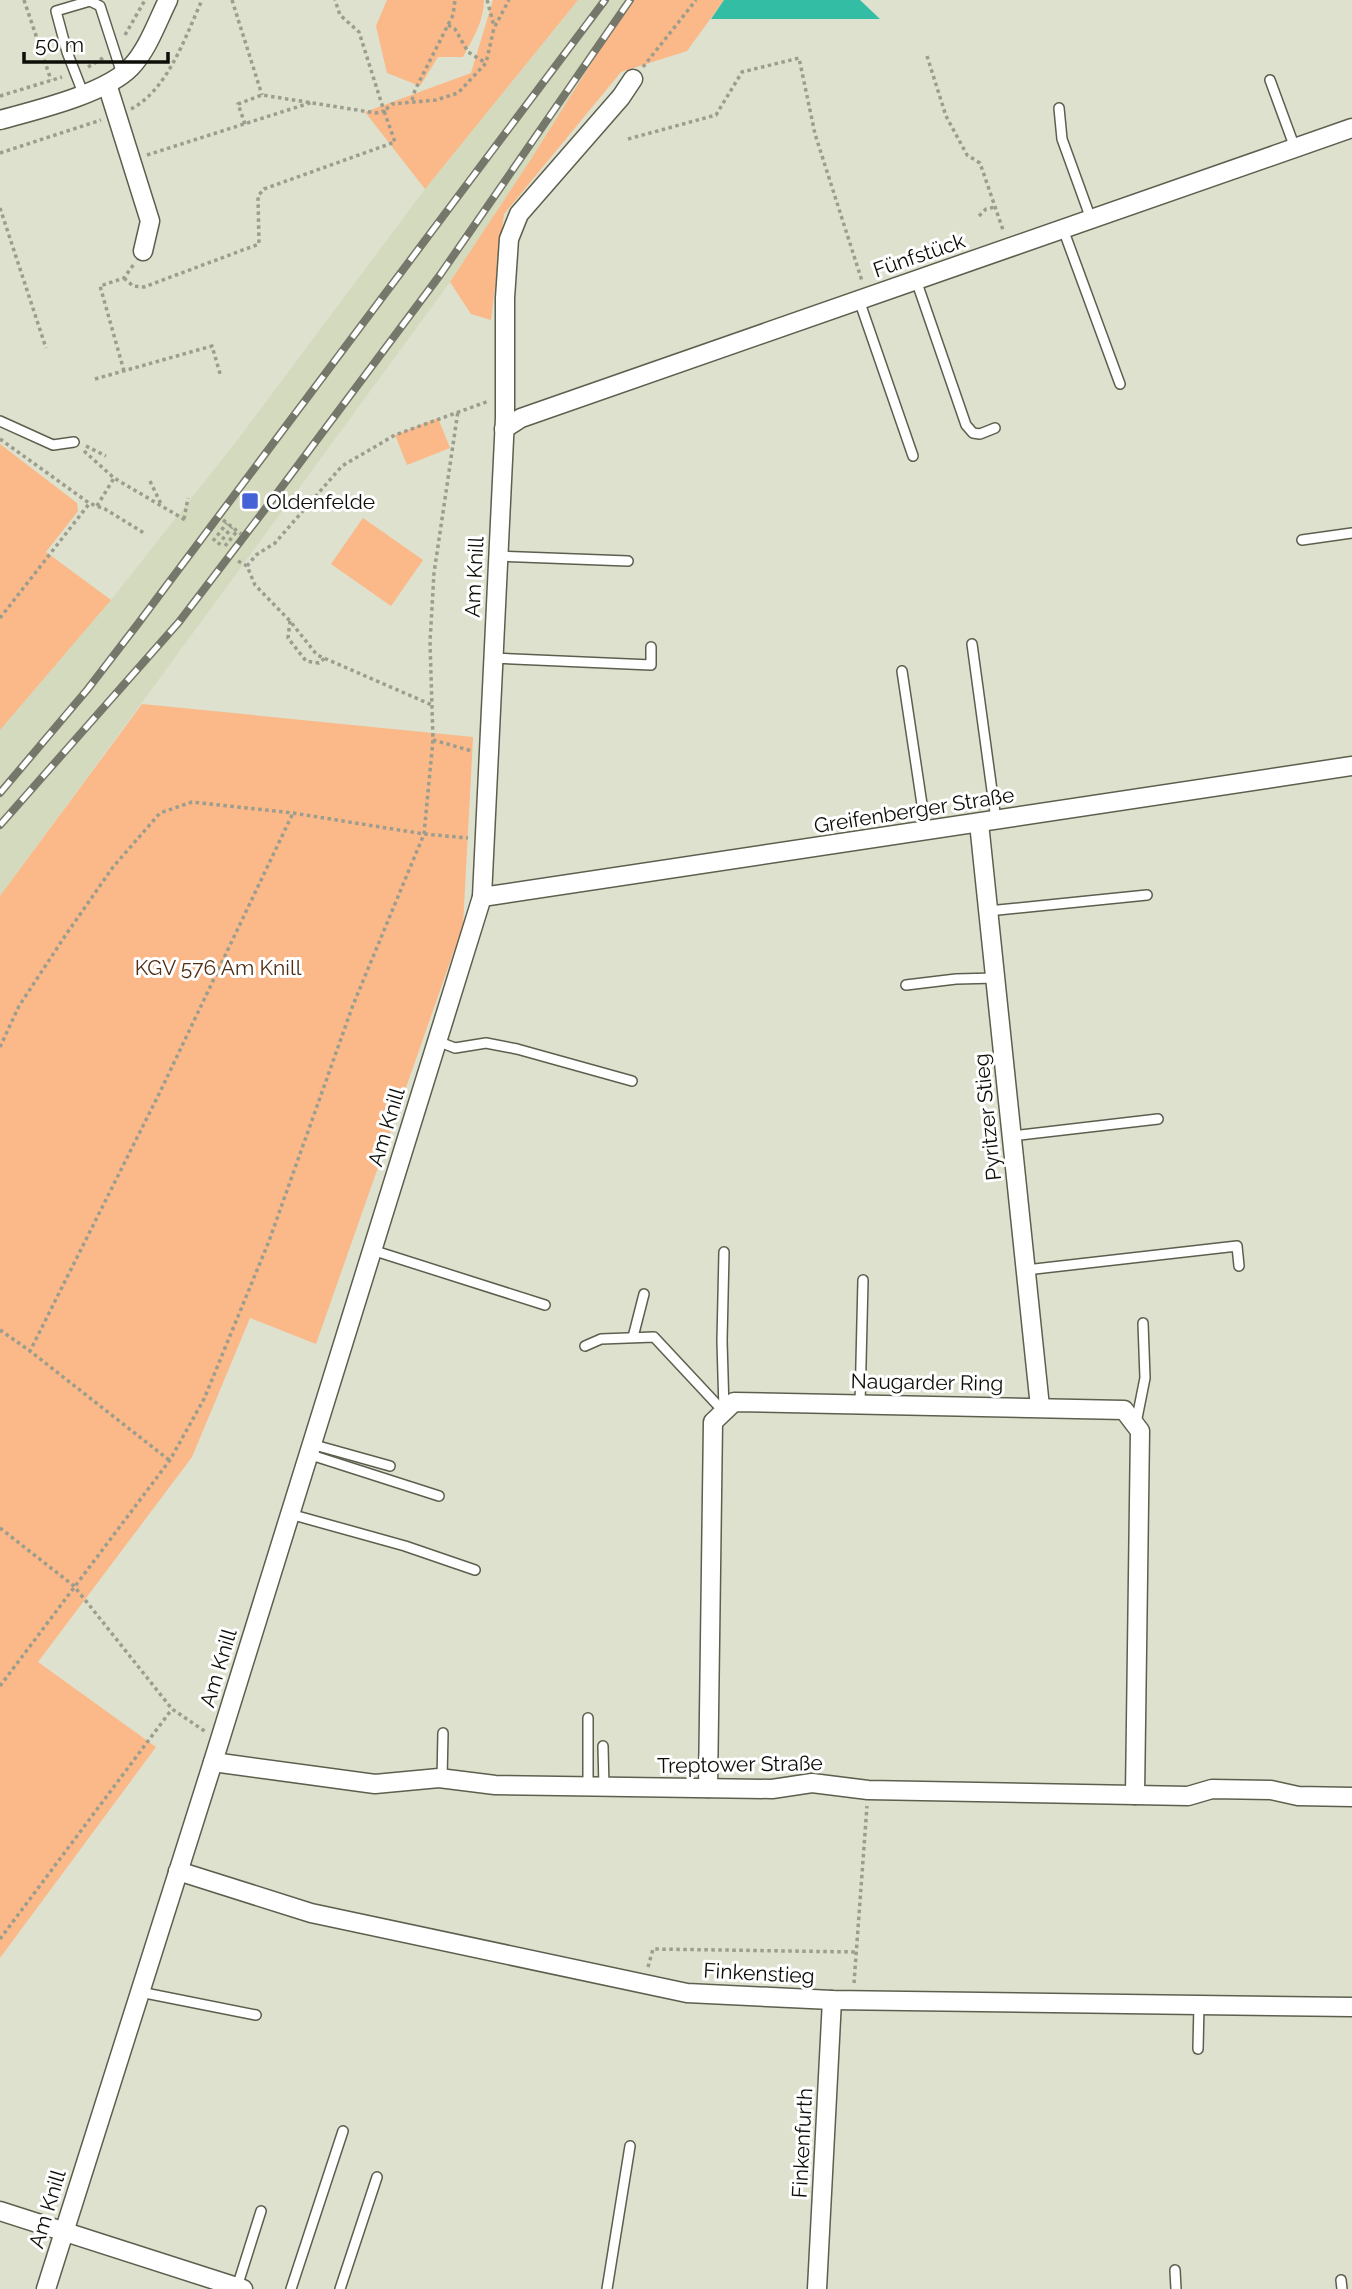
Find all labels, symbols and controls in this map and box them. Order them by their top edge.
scale bar [24,21,168,65]
text: 50 m [35,32,84,57]
street label: Fünfstück [870,228,968,282]
place label: Oldenfelde [266,489,375,514]
marker: Oldenfelde [240,491,260,511]
street label: Am Knill [459,536,489,618]
street label: Greifenberger Straße [812,782,1016,838]
park label: KGV 576 Am Knill [135,955,302,980]
street label: Pyritzer Stieg [968,1052,1006,1182]
street label: Am Knill [362,1085,410,1169]
street label: Naugarder Ring [851,1368,1003,1396]
street label: Am Knill [194,1626,242,1710]
street label: Treptower Straße [657,1750,823,1778]
street label: Finkenstieg [703,1958,815,1988]
street label: Finkenfurth [787,2087,817,2199]
street label: Am Knill [23,2167,71,2251]

